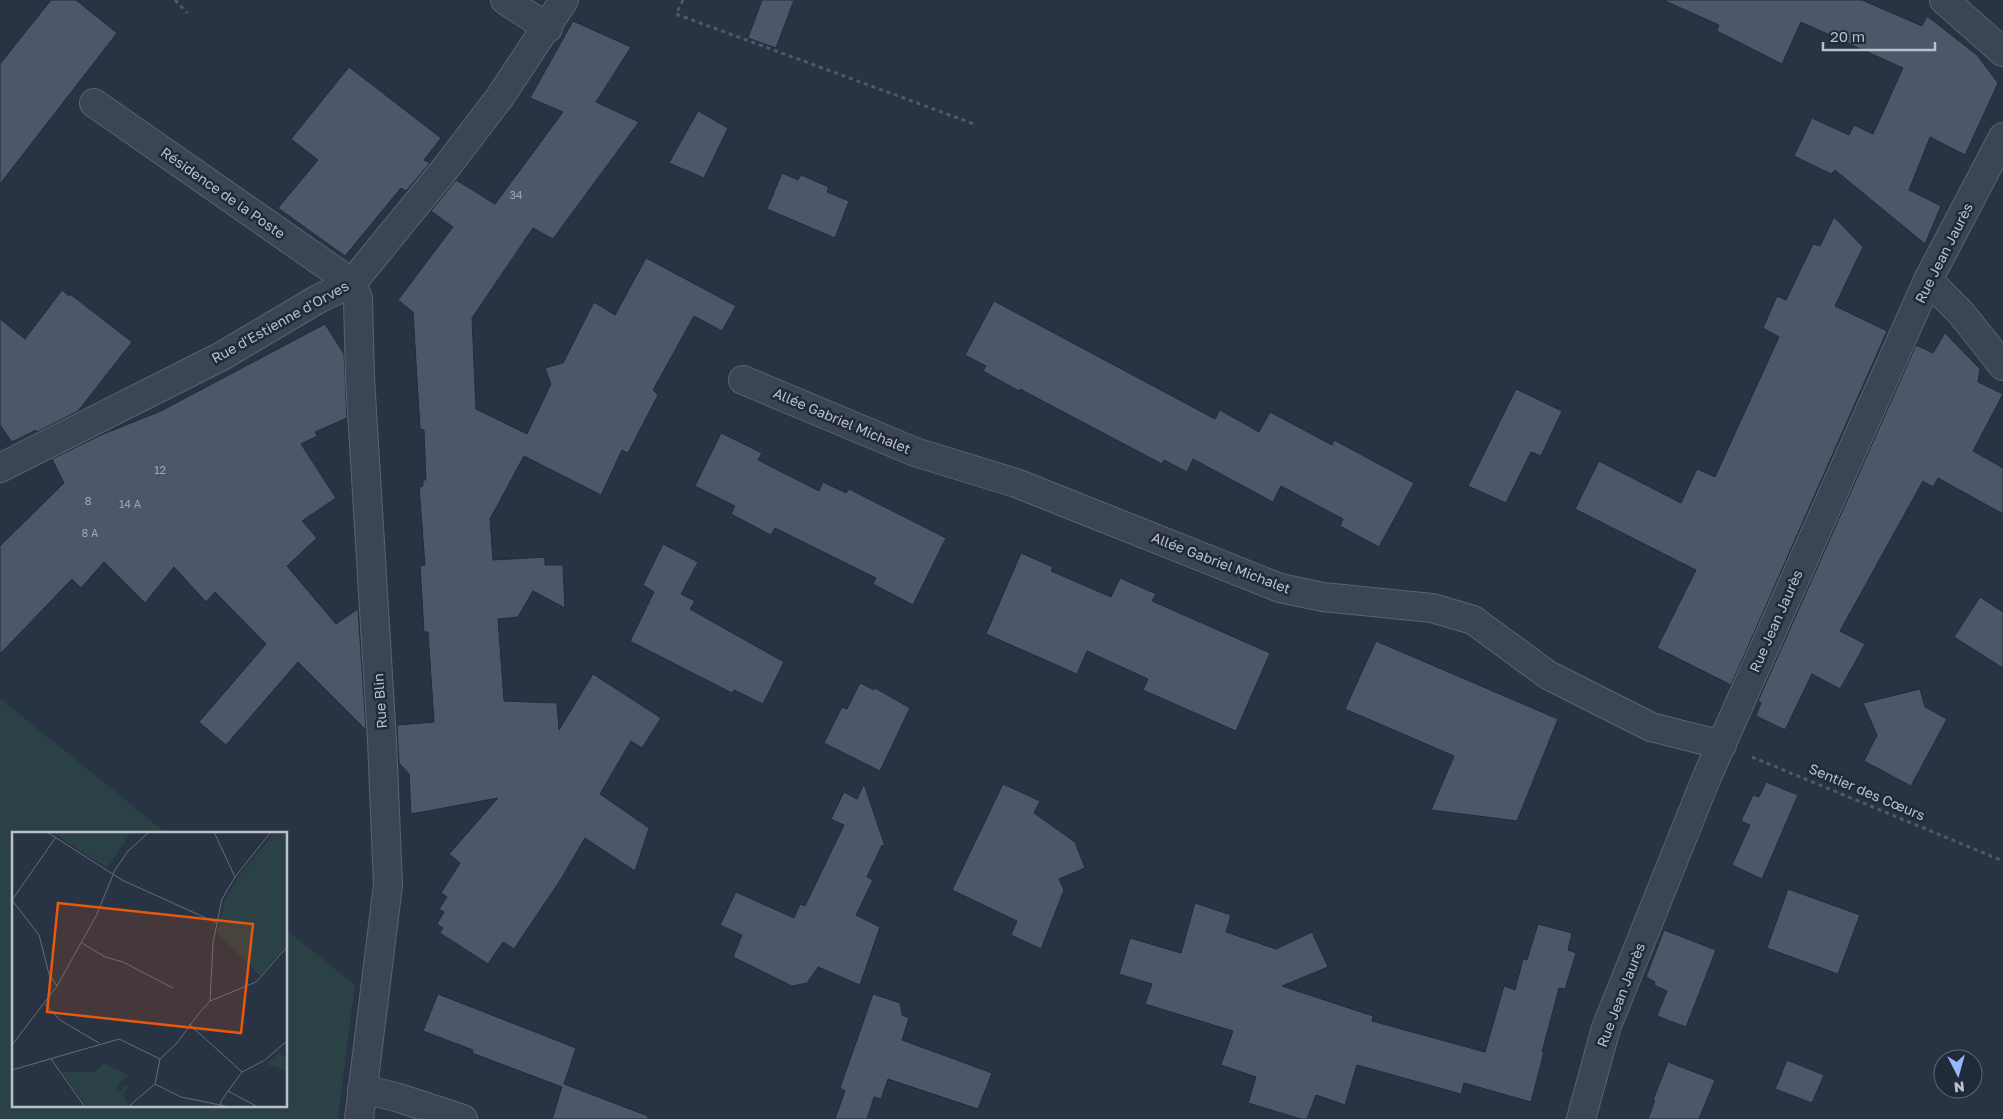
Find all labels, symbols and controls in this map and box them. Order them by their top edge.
scale bar [1823,20,1936,52]
text: 20 m [1830,27,1865,45]
street label: Résidence de la Poste [158,143,289,242]
house number: 34 [509,188,523,201]
street label: Rue Jean Jaurès [1911,200,1976,306]
street label: Rue d'Estienne d'Orves [208,277,351,366]
street label: Allée Gabriel Michalet [771,384,913,457]
house number: 12 [154,463,166,476]
house number: 8 [85,494,92,507]
house number: 14 A [119,497,142,510]
house number: 8 A [82,526,99,539]
street label: Allée Gabriel Michalet [1149,528,1293,597]
street label: Rue Jean Jaurès [1745,567,1806,675]
street label: Rue Blin [369,673,390,729]
street label: Sentier des Cœurs [1807,759,1928,824]
inset map [12,832,288,1106]
street label: Rue Jean Jaurès [1593,940,1648,1049]
north arrow [1933,1049,1983,1099]
text: N [1953,1078,1966,1096]

